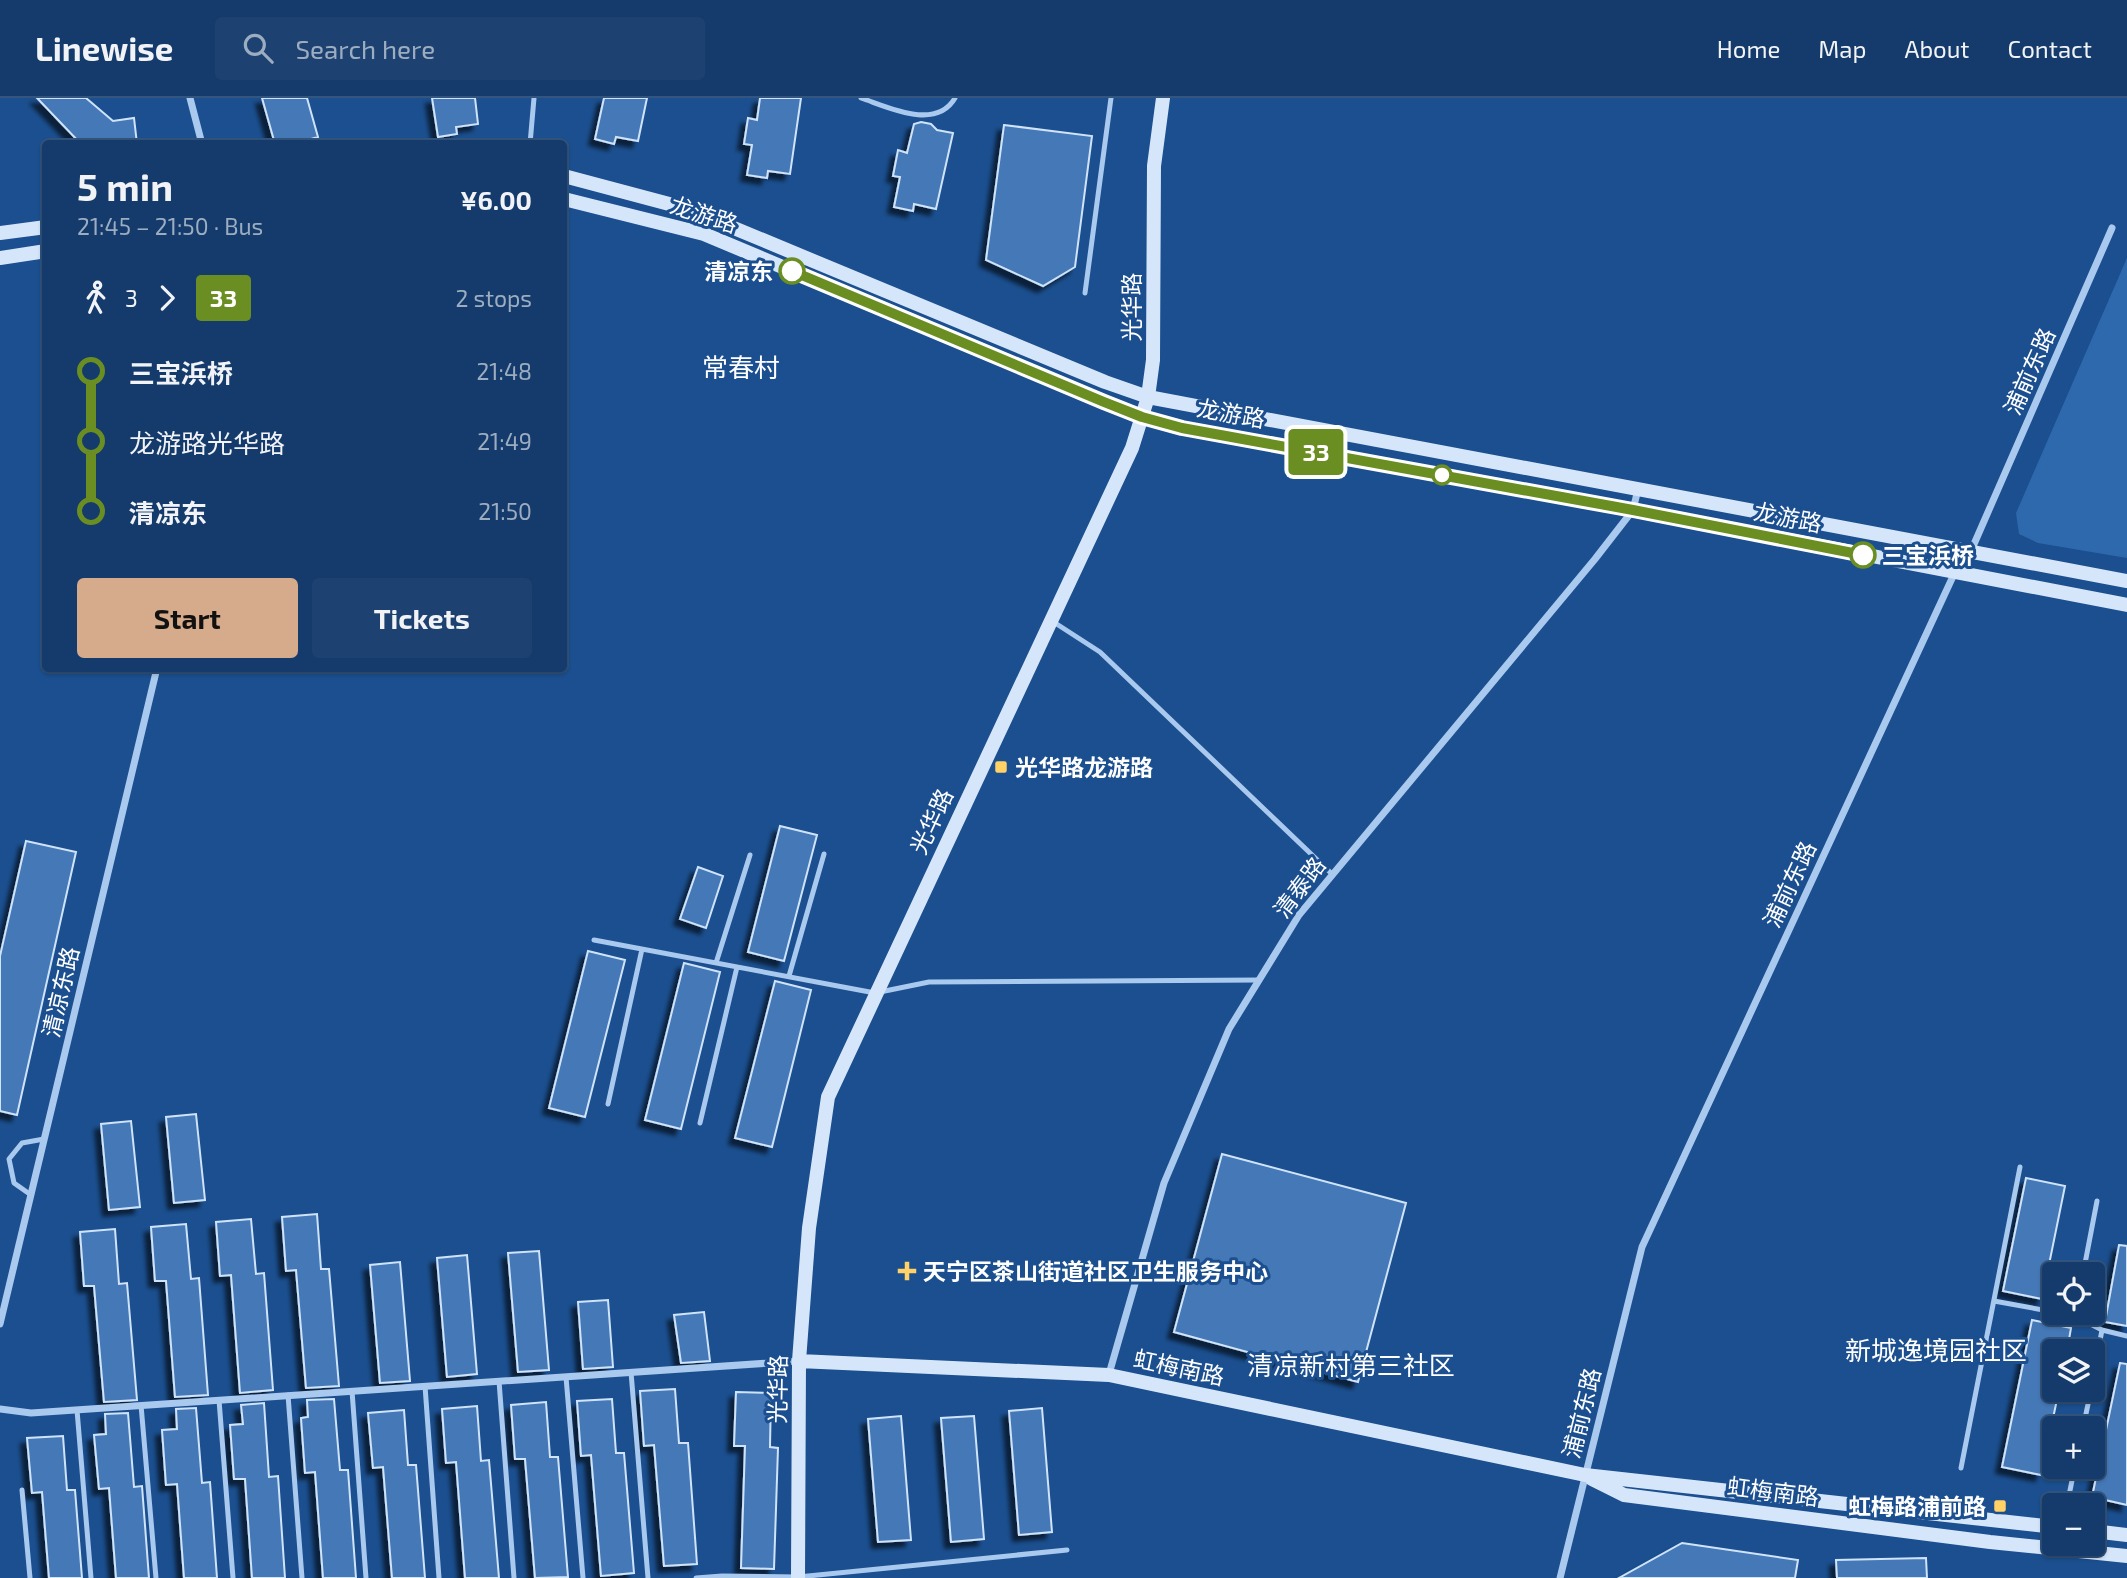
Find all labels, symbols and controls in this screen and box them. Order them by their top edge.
search box [215,17,705,80]
text: Linewise [35,28,173,68]
icon: search [239,29,277,67]
text: Search here [295,33,435,64]
text: Home [1717,34,1780,63]
text: Map [1818,34,1866,63]
text: About [1904,34,1970,63]
text: Contact [2008,34,2092,63]
text: 5 min [77,163,173,209]
text: ¥6.00 [460,184,532,215]
street label: 龙游路 [667,190,741,238]
text: 21:45 – 21:50 · Bus [77,212,263,240]
place label: 清凉东 [704,257,773,285]
marker: 清凉东 [779,258,805,284]
street label: 光华路 [1117,273,1145,342]
icon: walk [77,279,115,317]
icon: forward [148,279,186,317]
text: 33 [210,283,237,312]
text: 3 [125,284,138,312]
text: 2 stops [455,284,532,312]
street label: 浦前东路 [1998,323,2060,419]
district label: 常春村 [702,351,780,382]
text: 三宝浜桥 [129,357,233,388]
text: 21:48 [476,357,532,385]
street label: 龙游路 [1195,393,1267,433]
text: 龙游路光华路 [129,427,285,458]
text: 21:49 [477,427,532,455]
line badge: 33 [1284,429,1348,475]
text: 33 [1302,437,1330,466]
unlabelled marker [1432,465,1452,485]
text: 清凉东 [129,497,207,528]
text: 21:50 [478,497,532,525]
street label: 龙游路 [1751,497,1825,537]
place label: 三宝浜桥 [1882,541,1974,569]
marker: 三宝浜桥 [1850,542,1876,568]
button: Start [77,578,298,658]
button: Tickets [312,578,532,658]
place label: 光华路龙游路 [1015,753,1153,781]
marker: 光华路龙游路 [993,759,1009,775]
street label: 光华路 [904,784,958,858]
street label: 浦前东路 [1757,836,1821,932]
street label: 清泰路 [1267,851,1331,923]
street label: 清凉东路 [36,944,84,1040]
place label: 天宁区茶山街道社区卫生服务中心 [923,1257,1268,1285]
marker: 天宁区茶山街道社区卫生服务中心 [897,1261,917,1281]
map controls [2042,1262,2105,1556]
button: locate [2042,1262,2105,1325]
district label: 新城逸境园社区 [1845,1334,2027,1365]
button: layers [2042,1339,2105,1402]
street label: 虹梅南路 [1131,1344,1227,1390]
district label: 清凉新村第三社区 [1247,1349,1455,1380]
street label: 光华路 [762,1354,792,1424]
street label: 浦前东路 [1556,1365,1606,1461]
button: + [2042,1416,2105,1479]
street label: 虹梅南路 [1726,1471,1820,1511]
place label: 虹梅路浦前路 [1848,1492,1986,1520]
button: − [2042,1493,2105,1556]
marker: 虹梅路浦前路 [1992,1498,2008,1514]

